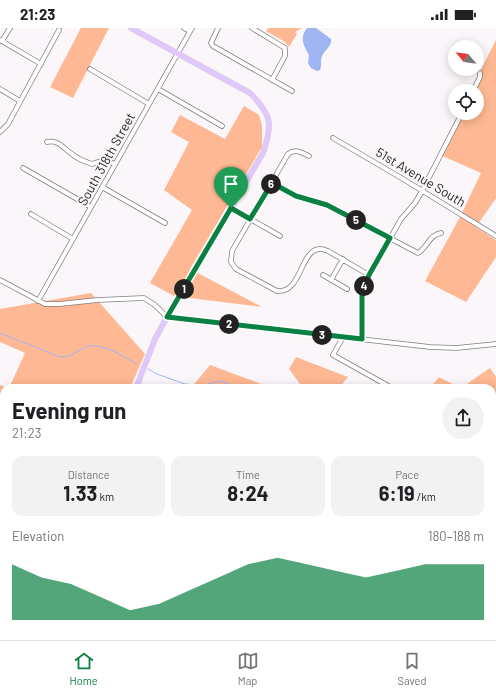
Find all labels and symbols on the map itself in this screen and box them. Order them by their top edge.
north arrow [448,40,484,76]
street label: South 318th Street [74,110,138,208]
street label: 51st Avenue South [373,144,469,210]
pin [214,167,248,208]
pin: 6 [261,174,281,194]
pin: 5 [346,210,366,230]
pin: 4 [354,276,374,296]
pin: 1 [174,279,194,299]
pin: 2 [219,314,239,334]
pin: 3 [312,325,332,345]

